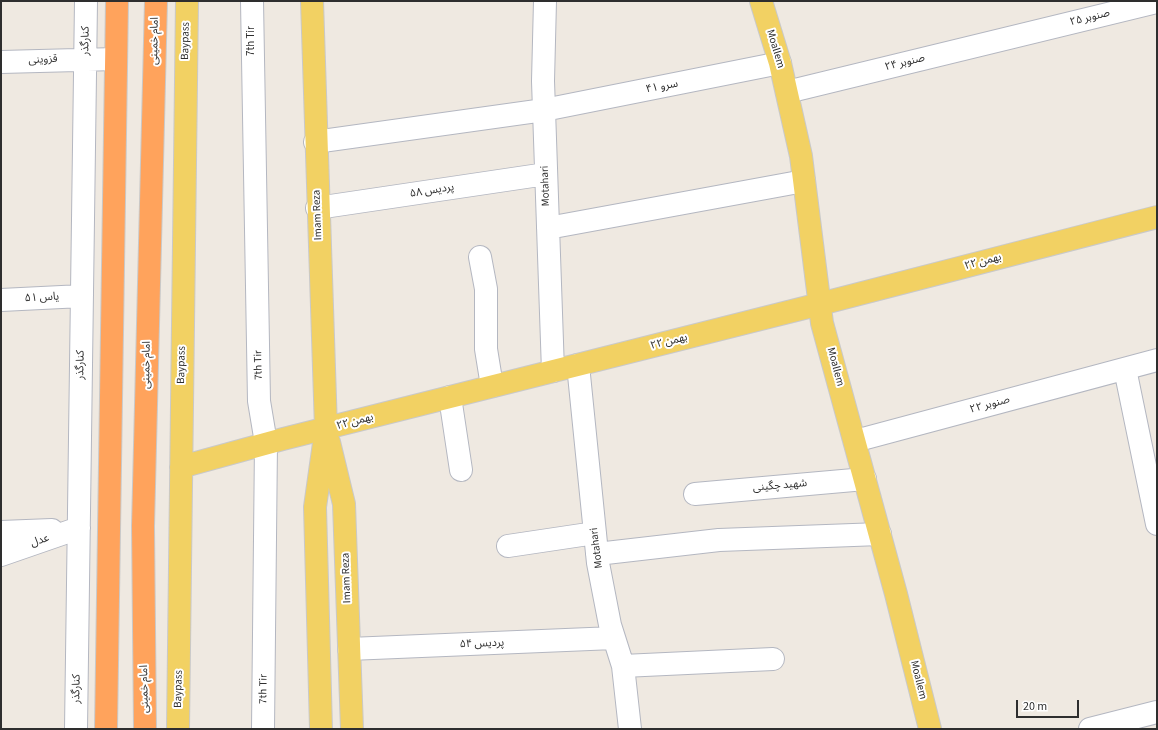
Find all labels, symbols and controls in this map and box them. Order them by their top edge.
street label: صنوبر ۲۵ [1069,7,1111,29]
street label: امام خمینی [148,17,162,65]
street label: Baypass [179,22,193,60]
street label: کنارگذر [79,26,93,56]
street label: 7th Tir [245,26,259,56]
street label: Moallem [763,28,787,70]
street label: صنوبر ۲۴ [884,52,926,74]
street label: قزوینی [28,53,58,67]
street label: سرو ۴۱ [645,77,679,97]
street label: Motahari [539,165,553,207]
street label: پردیس ۵۸ [409,181,455,201]
street label: Imam Reza [311,190,325,240]
street label: ۲۲ بهمن [963,251,1003,273]
street label: یاس ۵۱ [24,291,60,305]
street label: ۲۲ بهمن [649,331,689,353]
street label: امام خمینی [140,341,154,389]
street label: Baypass [175,346,189,384]
street label: Moallem [824,346,846,388]
street label: کنارگذر [74,350,88,380]
street label: 7th Tir [252,350,266,380]
street label: صنوبر ۲۲ [968,393,1012,417]
street label: ۲۲ بهمن [335,411,375,433]
street label: شهید چگینی [752,477,808,495]
street label: Motahari [588,527,606,569]
street label: عدل [29,532,51,550]
street label: Imam Reza [340,553,354,603]
street label: پردیس ۵۴ [459,637,505,651]
street label: Moallem [907,659,929,701]
street label: امام خمینی [138,665,152,713]
street label: Baypass [172,670,186,708]
street label: کنارگذر [70,674,84,704]
street label: 7th Tir [257,674,271,704]
scale bar [1018,692,1081,718]
text: 20 m [1023,698,1047,715]

